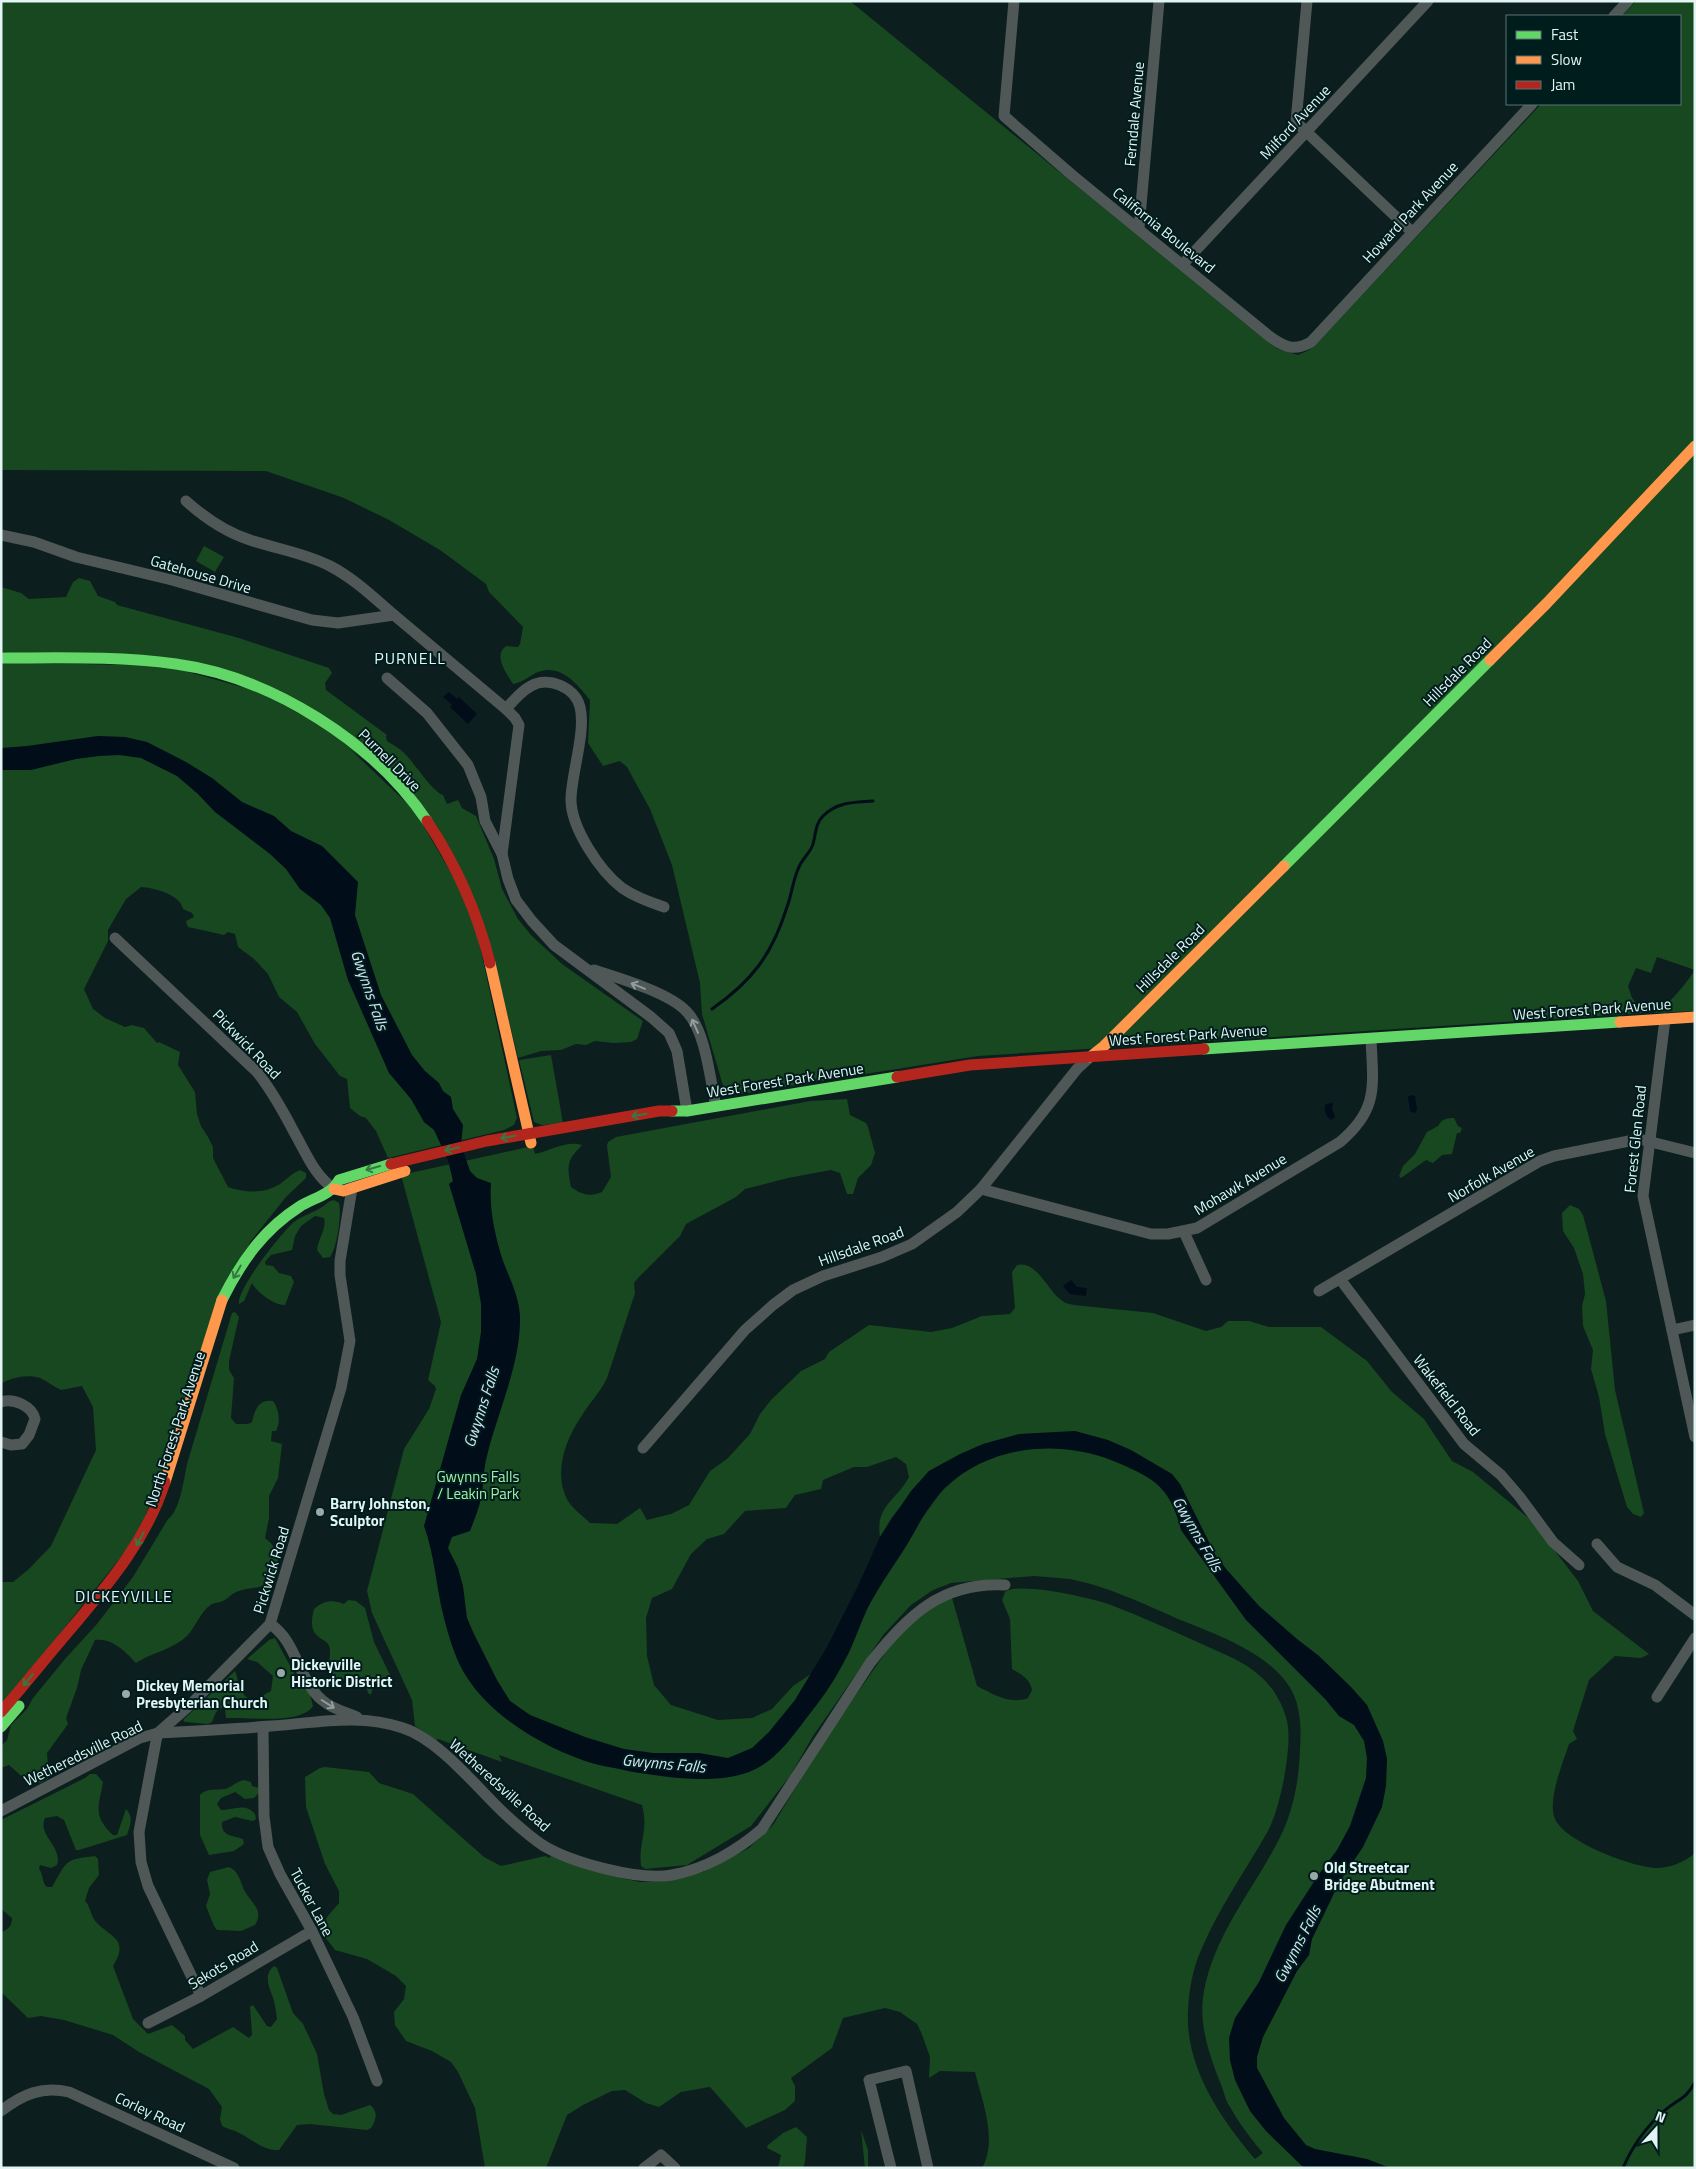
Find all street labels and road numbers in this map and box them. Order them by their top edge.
street label: Ferndale Avenue [1118,61,1150,167]
street label: Milford Avenue [1254,79,1336,165]
street label: Howard Park Avenue [1357,156,1463,268]
street label: California Boulevard [1108,181,1220,279]
street label: Gatehouse Drive [148,549,254,599]
street label: Hillsdale Road [1417,632,1497,712]
street label: Purnell Drive [353,723,427,797]
street label: Hillsdale Road [1130,918,1210,998]
street label: West Forest Park Avenue [1512,992,1672,1026]
street label: Pickwick Road [207,1004,287,1084]
street label: West Forest Park Avenue [1108,1018,1268,1052]
street label: West Forest Park Avenue [705,1056,865,1104]
street label: Forest Glen Road [1618,1084,1652,1194]
street label: Norfolk Avenue [1443,1140,1539,1208]
street label: Mohawk Avenue [1189,1147,1291,1221]
street label: Hillsdale Road [815,1220,907,1272]
street label: North Forest Park Avenue [139,1348,211,1510]
street label: Wakefield Road [1408,1349,1486,1441]
street label: Pickwick Road [247,1524,295,1616]
street label: Wetheredsville Road [20,1714,146,1792]
street label: Wetheredsville Road [444,1733,556,1837]
street label: Tucker Lane [284,1864,340,1940]
street label: Sekots Road [183,1935,263,1995]
street label: Corley Road [111,2086,189,2138]

